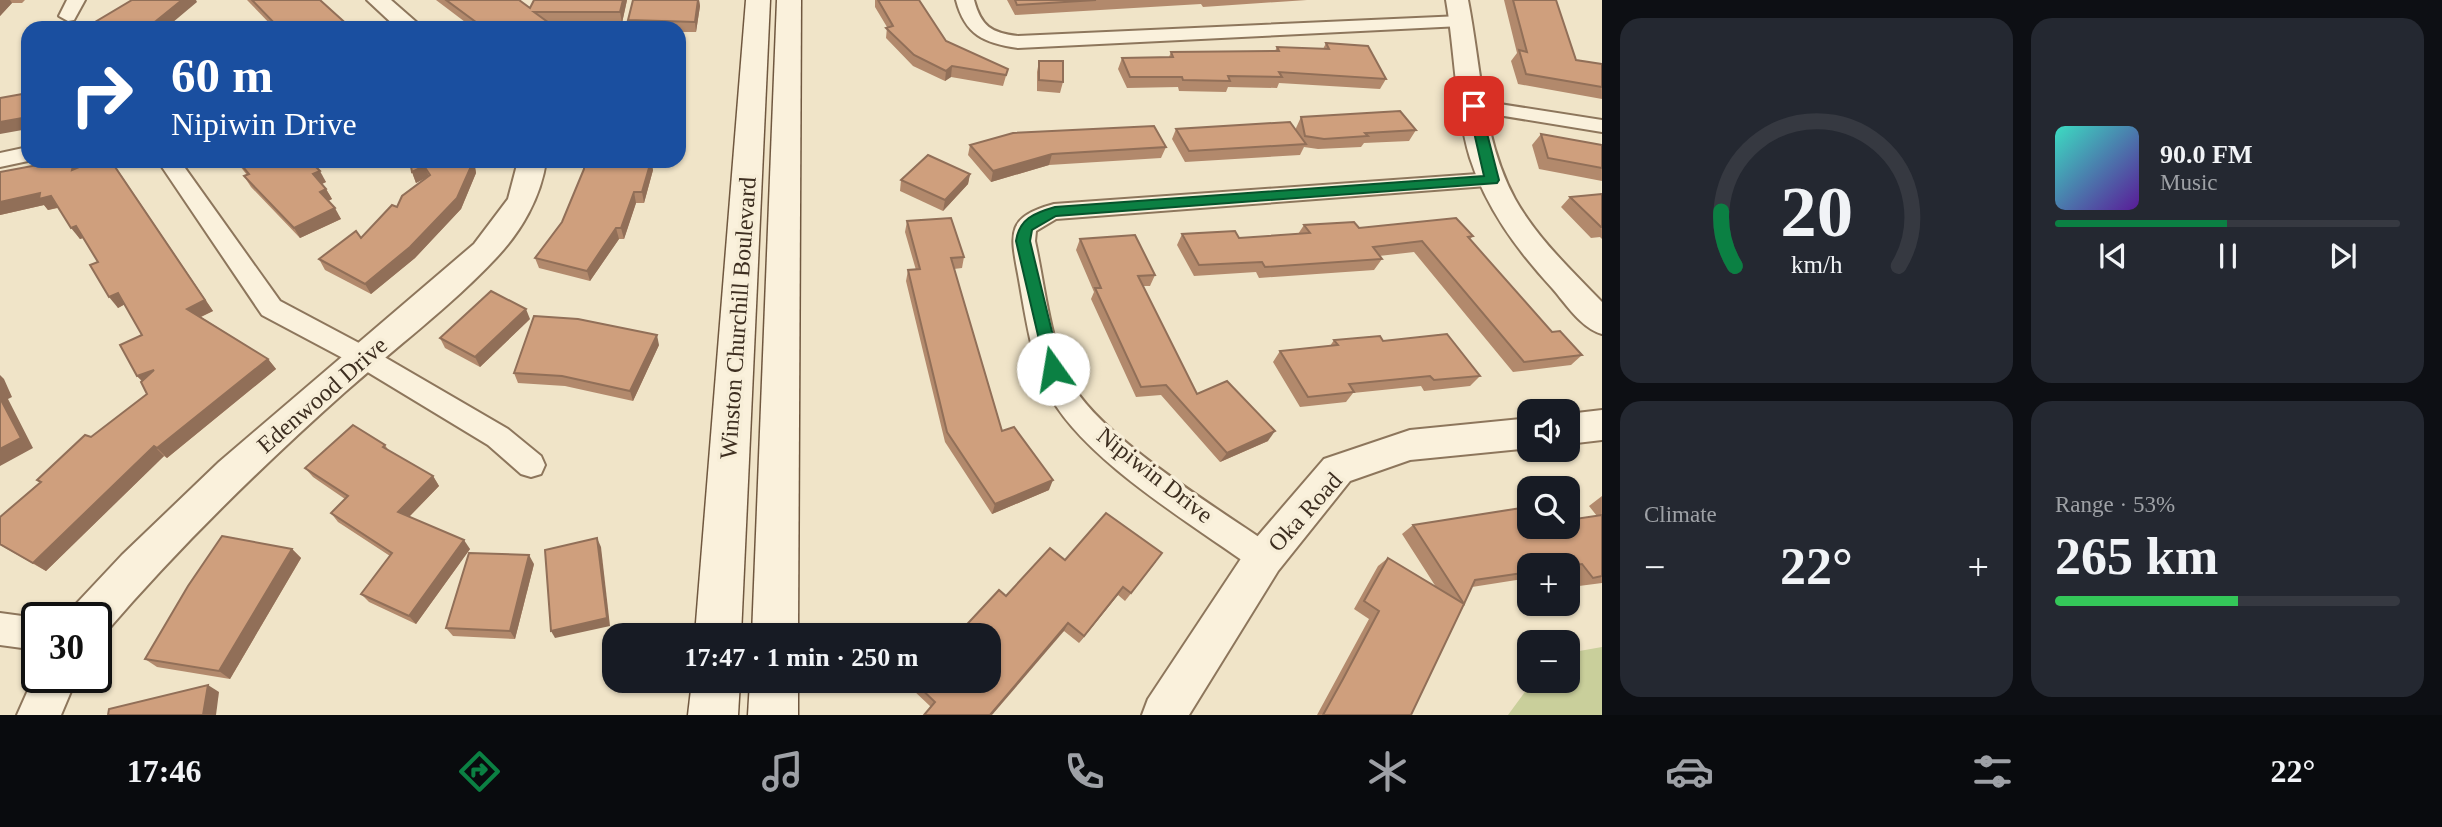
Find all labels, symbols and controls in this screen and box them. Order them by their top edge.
text: 60 m [171,48,273,103]
icon: right [56,49,147,140]
pin [1444,76,1504,136]
icon: arrive [1455,87,1493,125]
text: Nipiwin Drive [171,106,357,142]
text: 90.0 FM [2160,140,2252,169]
text: Music [2160,170,2218,195]
text: 20 [1780,172,1853,253]
street label: Winston Churchill Boulevard [715,176,761,460]
icon: previous [2094,237,2132,275]
icon: pause [2209,237,2247,275]
icon: next [2324,237,2362,275]
text: km/h [1791,251,1843,278]
street label: Edenwood Drive [252,332,392,458]
position arrow [1016,332,1090,406]
map controls [1517,399,1580,693]
button: sound [1517,399,1580,462]
street label: Nipiwin Drive [1092,422,1218,528]
street label: Oka Road [1263,467,1347,557]
button: search [1517,476,1580,539]
text: Range · 53% [2055,492,2175,517]
text: Climate [1644,502,1717,527]
text: 265 km [2055,528,2218,585]
text: 22° [1780,538,1853,595]
text: − [1644,546,1665,588]
text: + [1968,546,1989,588]
button: + [1517,553,1580,616]
speed limit sign: 30 [21,602,112,693]
button: − [1517,630,1580,693]
text: 17:47 · 1 min · 250 m [685,643,919,672]
icon: directions [455,747,504,796]
icon: music [758,747,807,796]
icon: phone [1060,747,1109,796]
icon: climate [1363,747,1412,796]
icon: car [1665,747,1714,796]
icon: filters [1968,747,2017,796]
text: 17:46 [127,753,201,789]
text: 22° [2270,753,2315,789]

